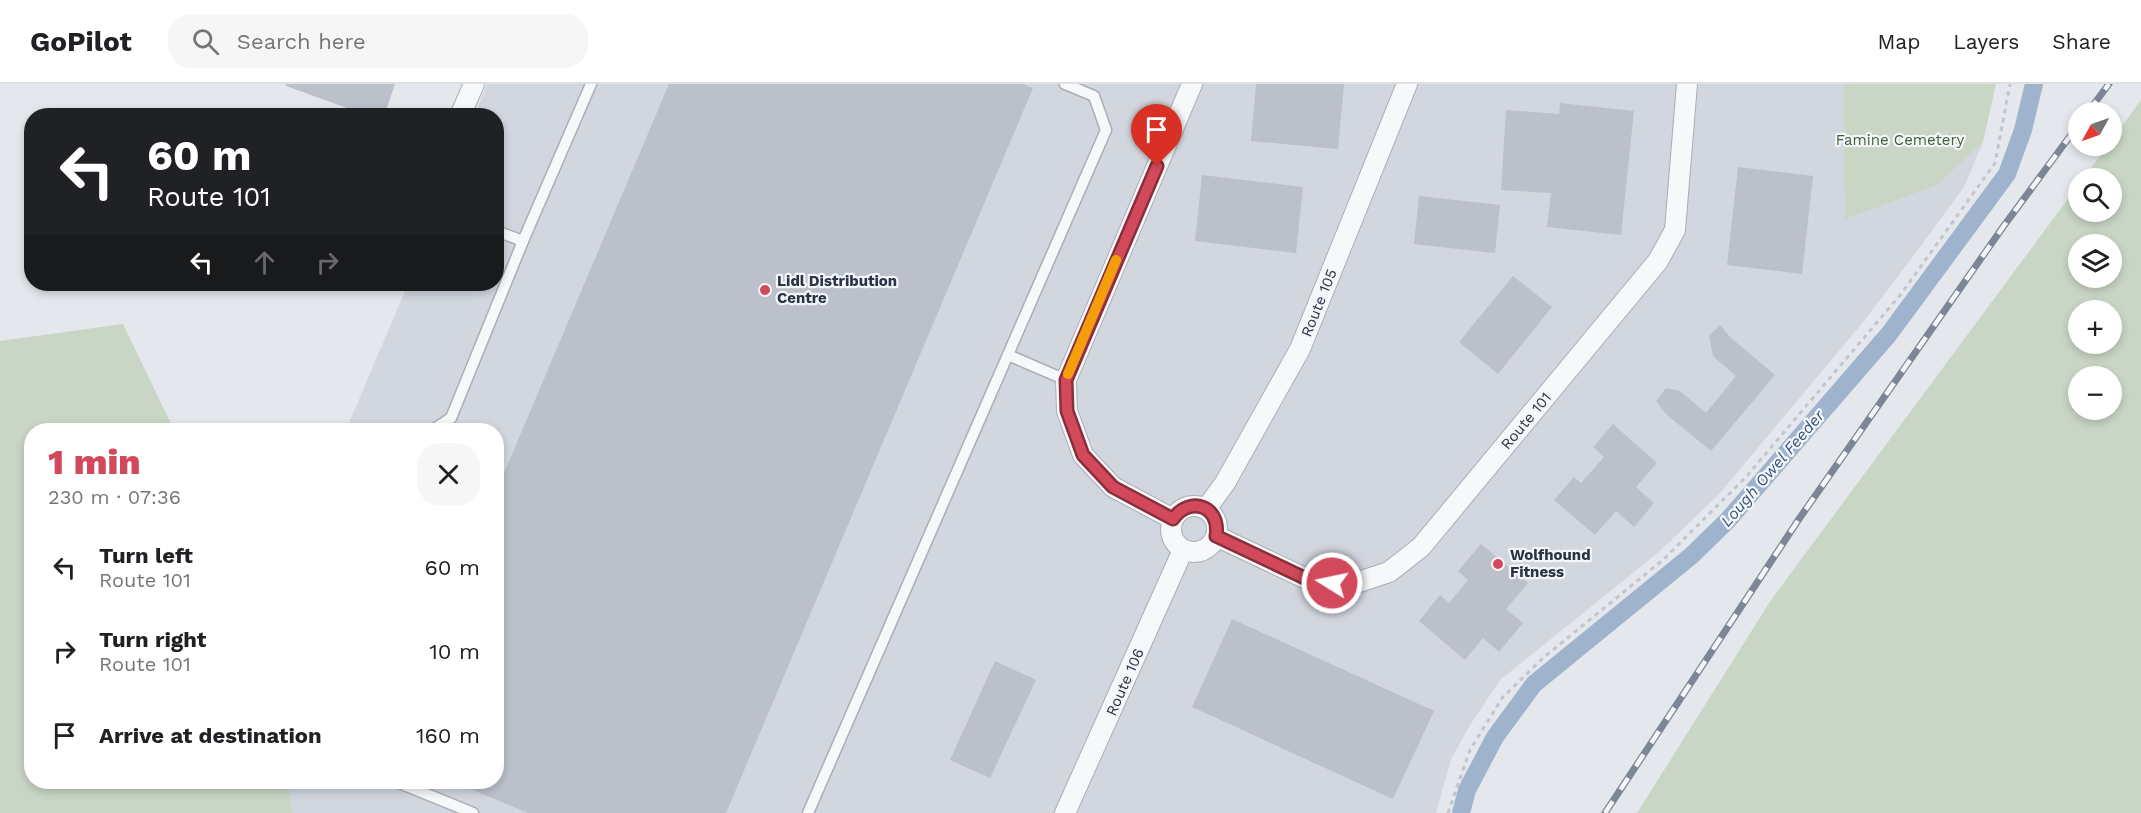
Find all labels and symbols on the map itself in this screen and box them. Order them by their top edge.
north arrow [2068,102,2122,156]
pin [1131,104,1182,166]
park label: Famine Cemetery [1836,131,1965,149]
street label: Route 105 [1297,266,1341,340]
place label: Lidl Distribution Centre [777,272,897,307]
marker: Lidl Distribution Centre [758,283,772,297]
street label: Route 101 [1497,389,1555,453]
water label: Lough Owel Feeder [1717,406,1829,530]
place label: Wolfhound Fitness [1510,546,1591,581]
position arrow [1300,551,1364,615]
marker: Wolfhound Fitness [1491,557,1505,571]
street label: Route 106 [1102,645,1148,719]

